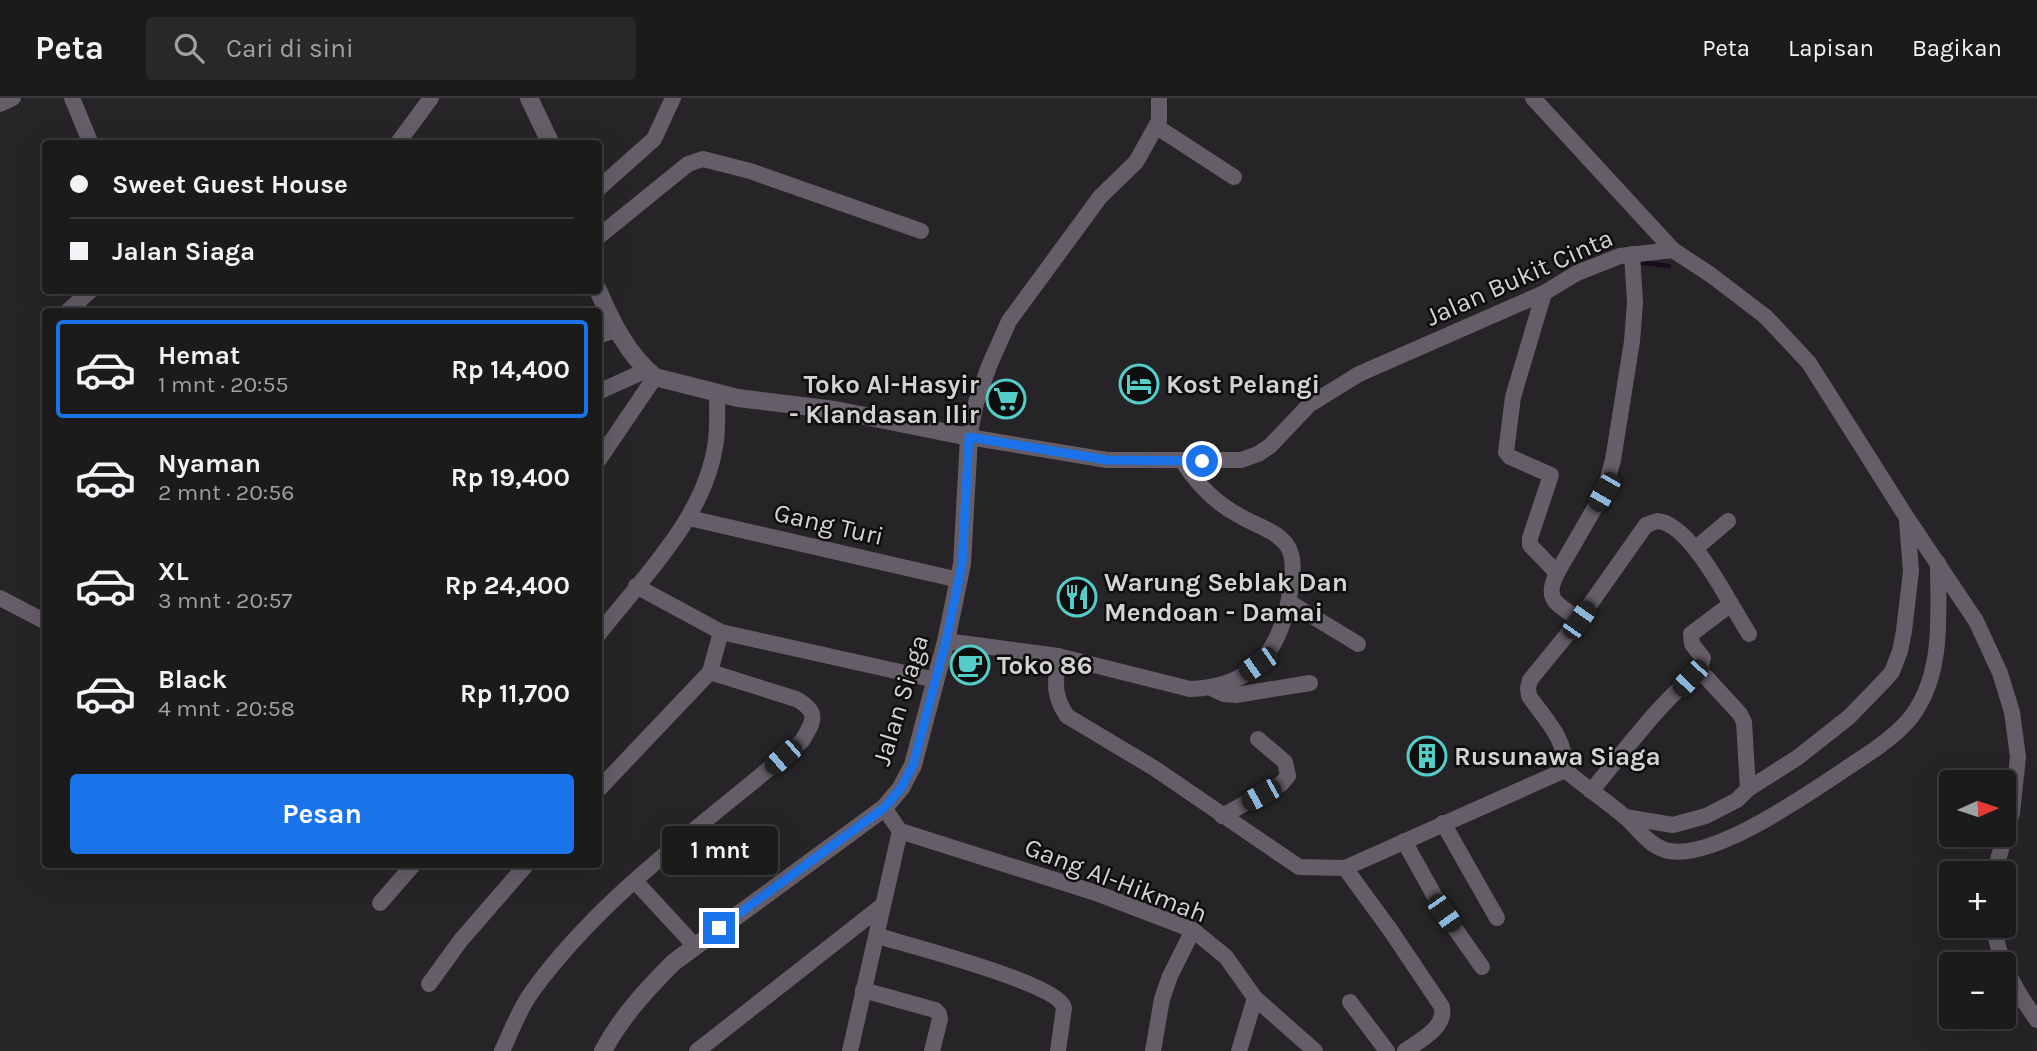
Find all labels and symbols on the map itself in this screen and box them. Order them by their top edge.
street label: Jalan Bukit Cinta [1421,222,1618,333]
hotel icon: Kost Pelangi [1118,363,1160,405]
place label: Toko Al-Hasyir - Klandasan Ilir [789,369,980,430]
place label: Kost Pelangi [1166,369,1320,400]
supermarket icon: Toko Al-Hasyir - Klandasan Ilir [985,378,1027,420]
route start [1186,445,1218,477]
car [1585,469,1624,515]
street label: Gang Turi [771,497,887,552]
place label: Warung Seblak Dan Mendoan - Damai [1104,567,1348,628]
restaurant icon: Warung Seblak Dan Mendoan - Damai [1056,576,1098,618]
car [1559,597,1600,643]
street label: Jalan Siaga [866,631,935,769]
car [1235,643,1282,685]
cafe icon: Toko 86 [949,644,991,686]
place label: Toko 86 [997,650,1092,681]
car [1668,655,1713,701]
car [761,735,806,779]
building icon: Rusunawa Siaga [1406,735,1448,777]
place label: Rusunawa Siaga [1454,741,1661,772]
north arrow [1939,770,2016,847]
car [1238,776,1285,814]
callout: 1 mnt [661,826,777,876]
street label: Gang Al-Hikmah [1020,831,1211,930]
car [1424,890,1465,936]
route end [703,912,735,944]

